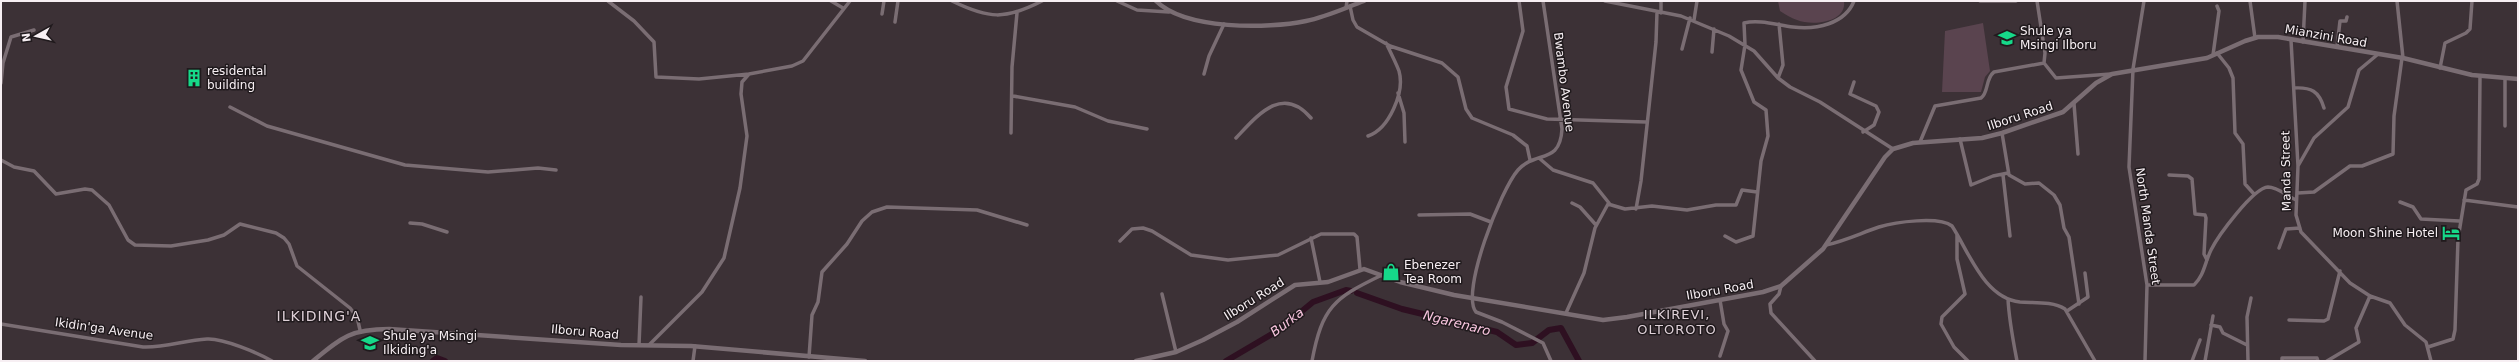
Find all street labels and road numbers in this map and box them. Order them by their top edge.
street label: Mianzini Road [2284,22,2368,50]
street label: Bwambo Avenue [1551,31,1577,133]
street label: Ilboru Road [1985,99,2055,133]
street label: Manda Street [2278,130,2294,211]
street label: North Manda Street [2133,167,2163,286]
street label: Ilboru Road [1221,275,1287,323]
street label: Ilboru Road [1685,277,1755,303]
street label: Ikidin'ga Avenue [54,315,154,343]
street label: Ilboru Road [550,322,620,342]

